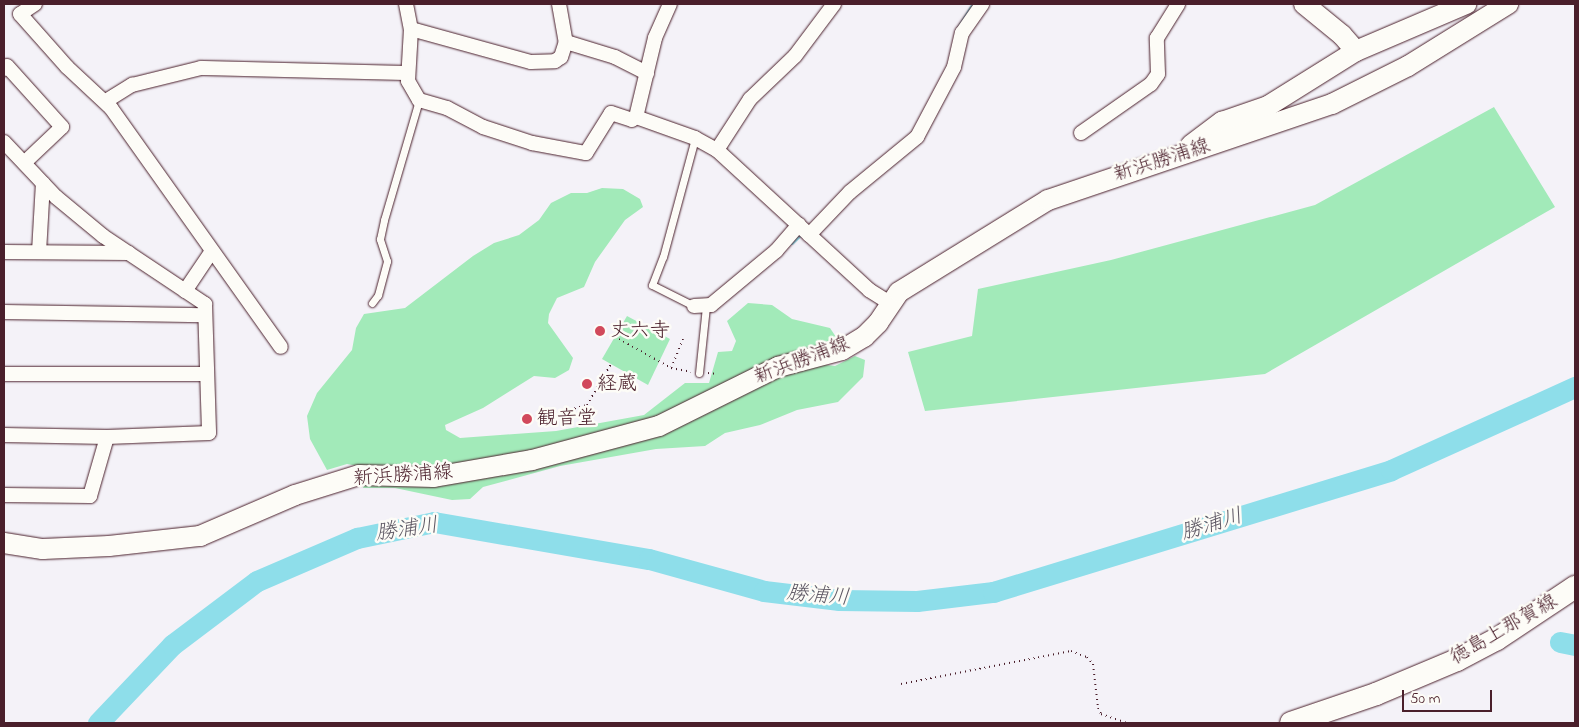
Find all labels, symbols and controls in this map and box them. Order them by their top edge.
street label: 新浜勝浦線 [1111,134,1213,188]
place label: 丈六寺 [610,319,670,343]
marker: 丈六寺 [594,325,606,337]
street label: 新浜勝浦線 [751,332,853,390]
place label: 経蔵 [597,372,637,396]
marker: 経蔵 [581,378,593,390]
place label: 観音堂 [537,407,597,431]
marker: 観音堂 [521,413,533,425]
street label: 新浜勝浦線 [352,461,454,491]
water label: 勝浦川 [1178,504,1246,546]
water label: 勝浦川 [374,513,440,547]
water label: 勝浦川 [786,581,850,611]
street label: 徳島上那賀線 [1446,590,1562,670]
scale bar [1404,680,1494,712]
text: 50 m [1410,688,1440,710]

